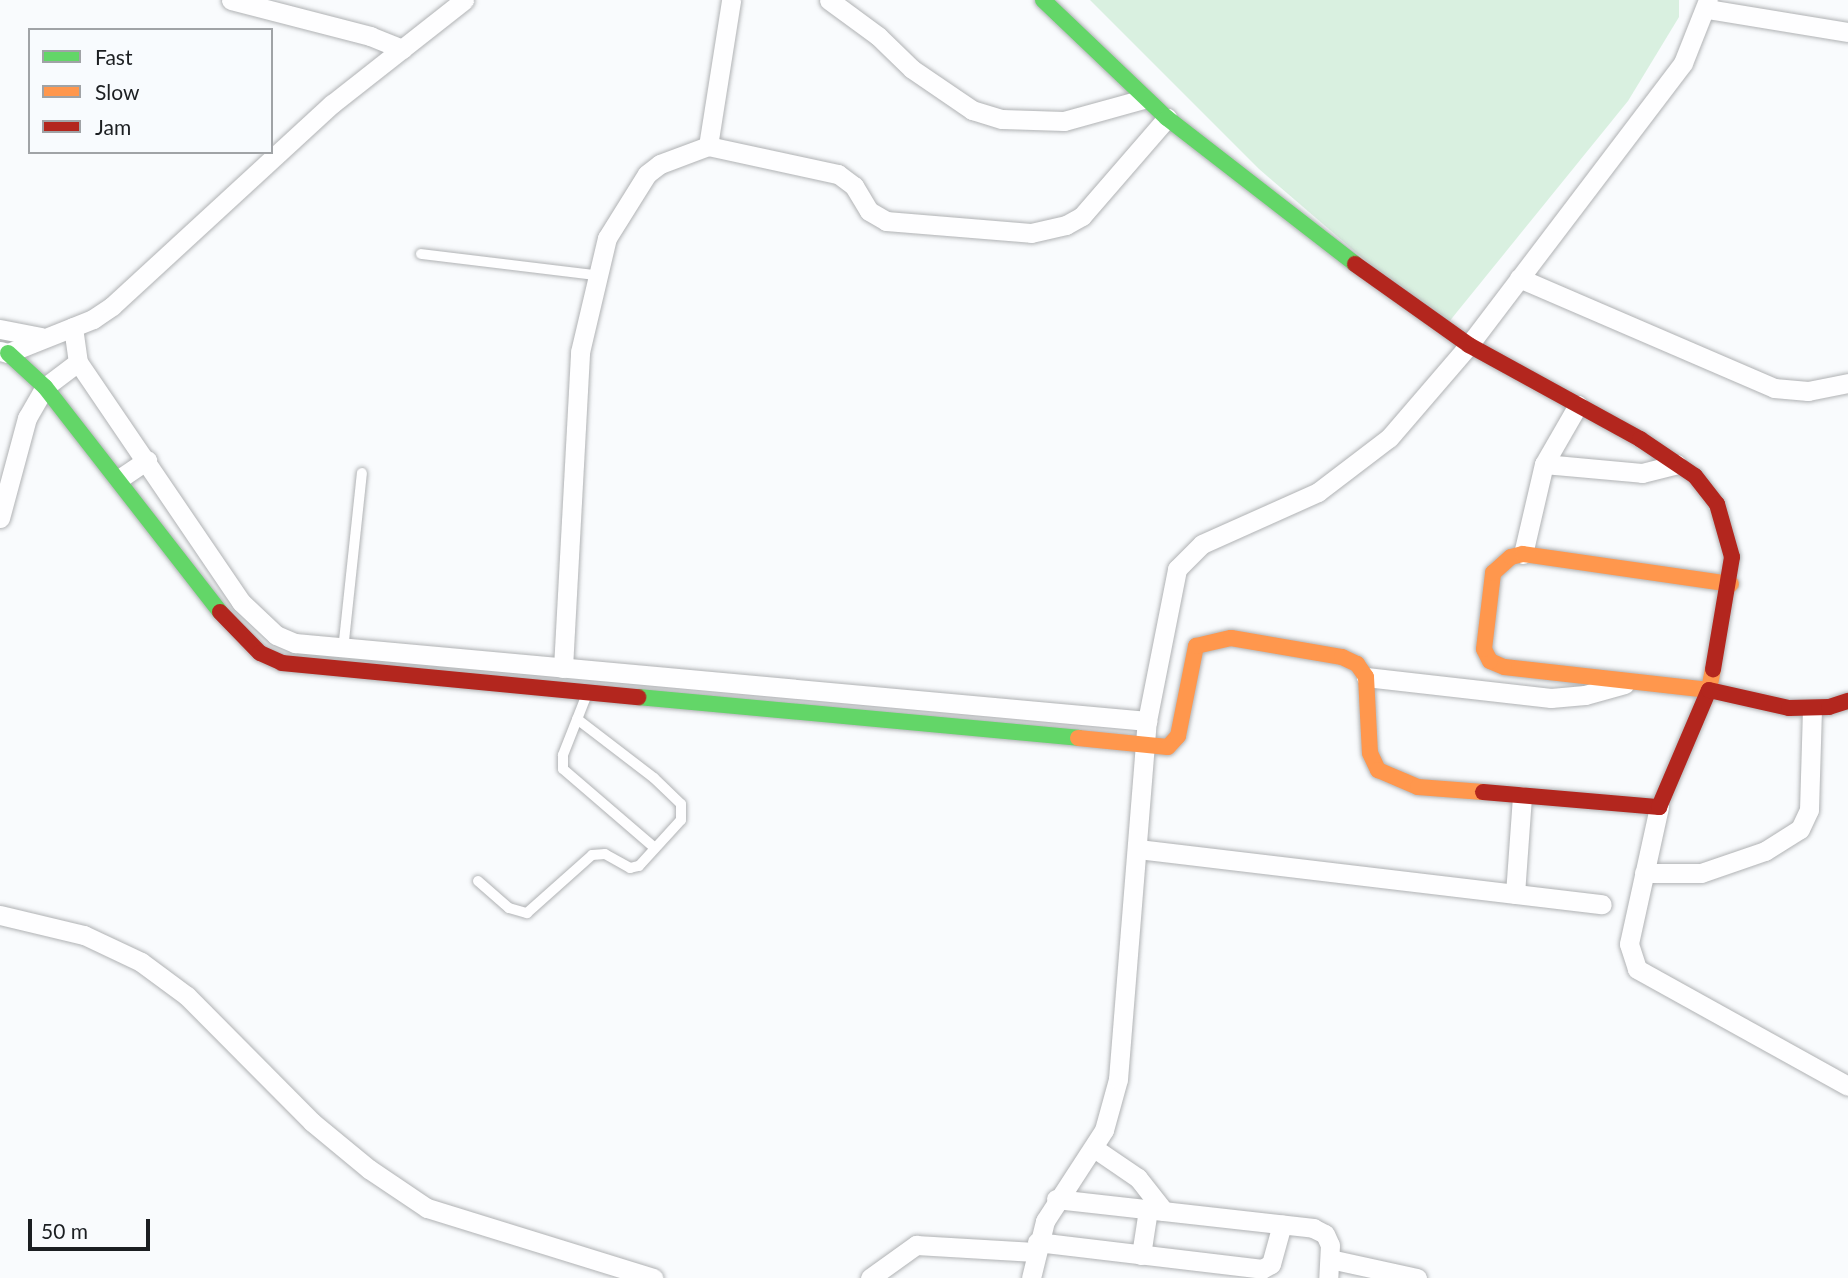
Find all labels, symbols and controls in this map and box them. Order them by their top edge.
legend [28,28,273,154]
text: Fast [95,44,132,69]
text: Slow [95,79,139,104]
text: Jam [95,114,131,139]
scale bar [32,1204,154,1248]
text: 50 m [41,1218,88,1243]

